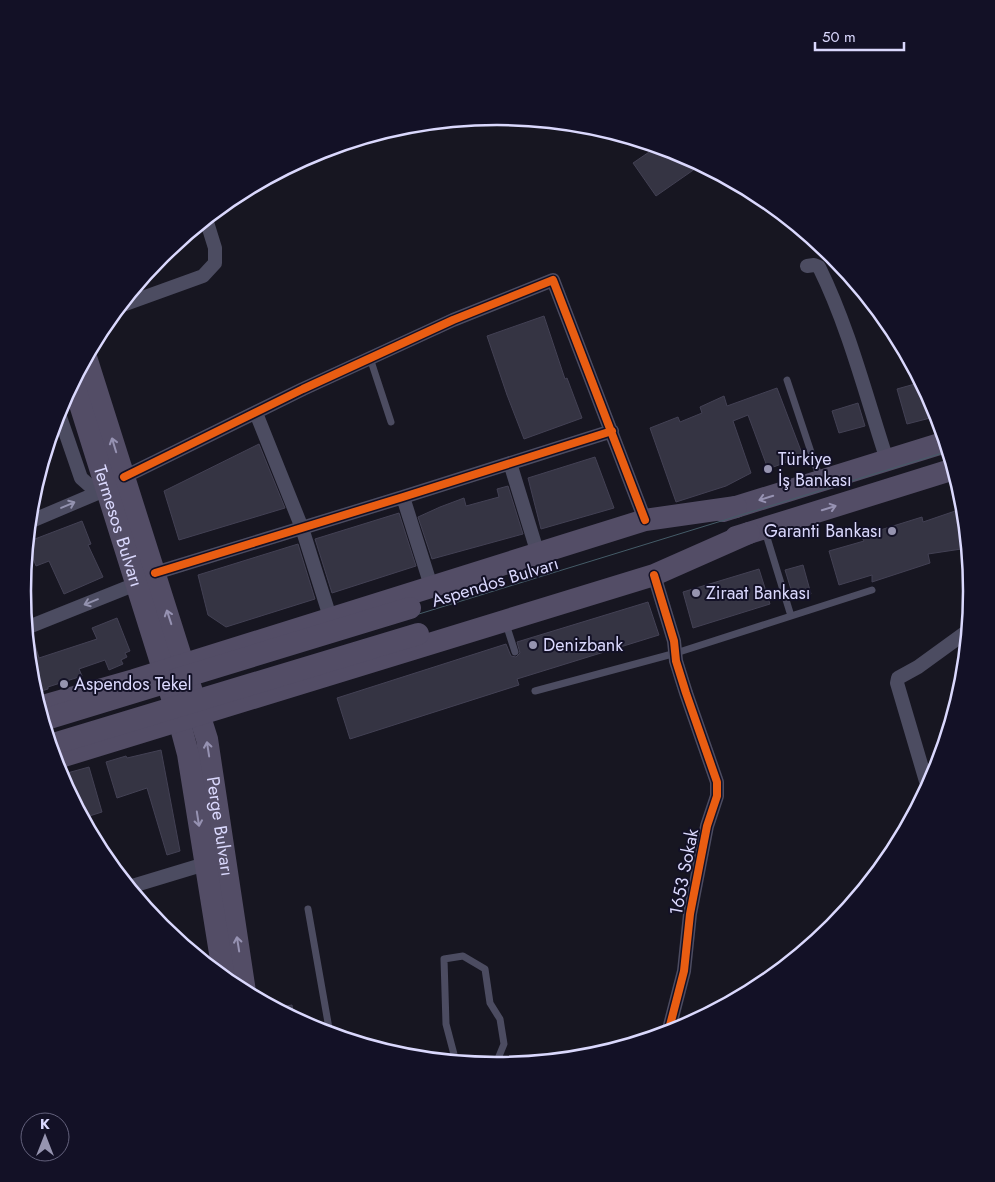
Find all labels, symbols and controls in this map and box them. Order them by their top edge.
scale bar [815,20,904,52]
text: 50 m [822,26,856,48]
one-way arrow [109,438,118,454]
place label: Türkiye İş Bankası [778,446,852,493]
street label: Termesos Bulvarı [87,462,149,590]
marker: Türkiye İş Bankası [762,463,774,475]
one-way arrow [758,493,774,503]
one-way arrow [60,500,75,510]
one-way arrow [820,503,836,512]
place label: Garanti Bankası [764,518,882,544]
marker: Garanti Bankası [886,525,898,537]
street label: Aspendos Bulvarı [428,550,562,614]
place label: Ziraat Bankası [706,580,810,606]
marker: Ziraat Bankası [690,587,702,599]
one-way arrow [84,598,99,607]
one-way arrow [163,609,173,625]
place label: Denizbank [543,632,623,658]
marker: Denizbank [527,639,539,651]
place label: Aspendos Tekel [74,671,192,697]
marker: Aspendos Tekel [58,678,70,690]
one-way arrow [203,741,213,757]
street label: Perge Bulvarı [200,775,240,878]
one-way arrow [193,811,203,827]
street label: 1653 Sokak [663,826,705,918]
one-way arrow [232,936,242,952]
north arrow [20,1112,70,1162]
text: K [40,1114,50,1134]

